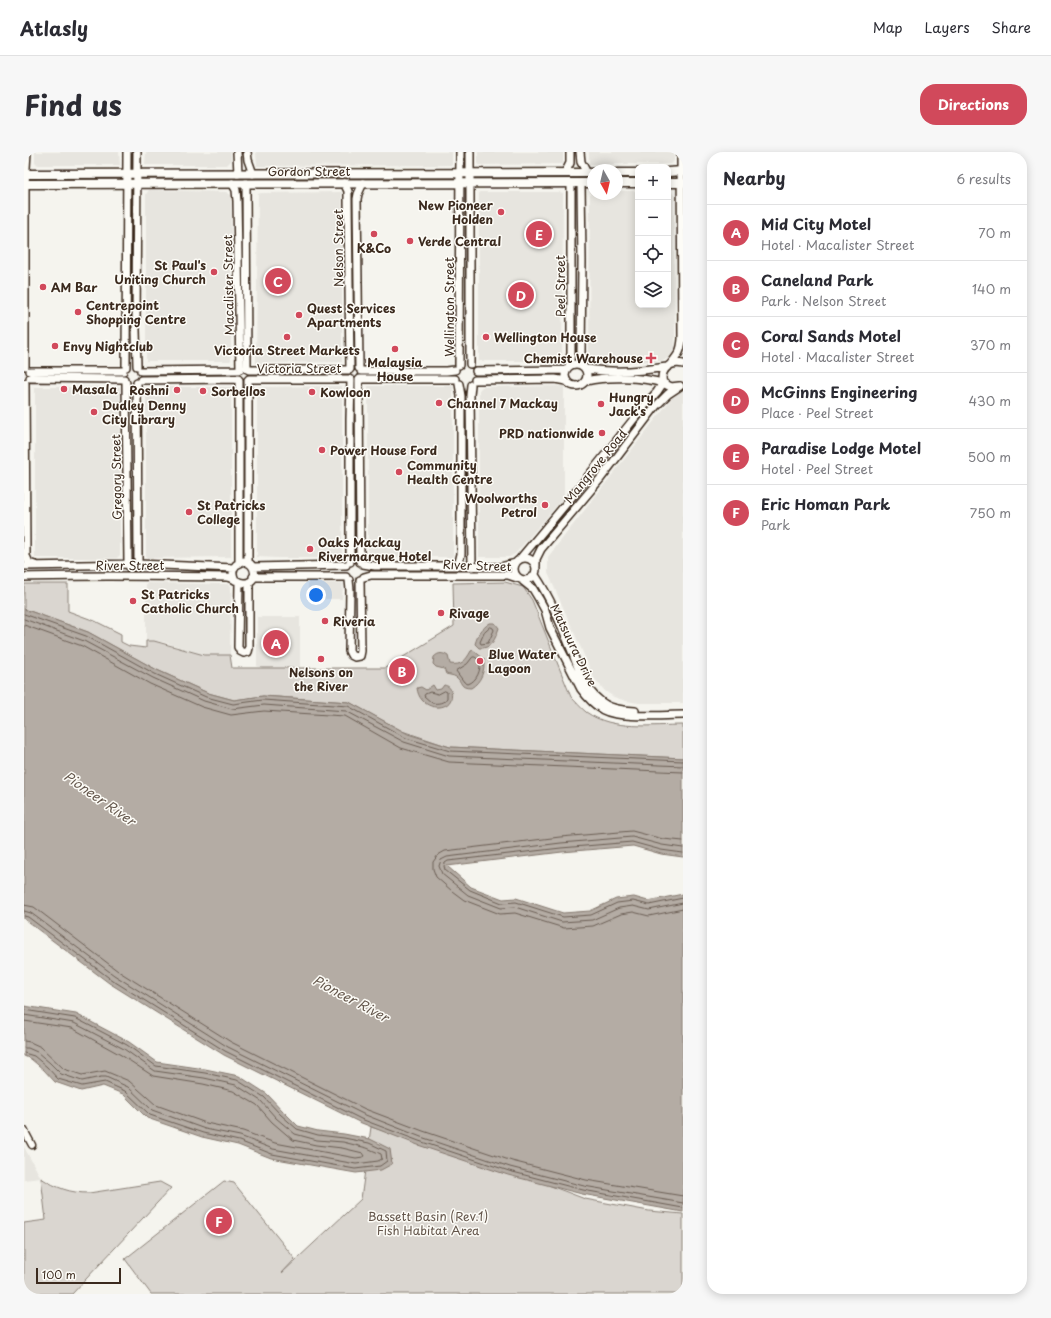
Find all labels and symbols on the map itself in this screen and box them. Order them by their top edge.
street label: Gordon Street [268,162,350,180]
north arrow [587,164,623,200]
place label: New Pioneer Holden [418,196,494,228]
marker: New Pioneer Holden [496,207,506,217]
street label: Nelson Street [329,209,347,287]
pin: E [526,219,552,249]
marker: K&Co [369,229,379,239]
place label: Verde Central [418,232,501,250]
street label: Macalister Street [218,235,238,335]
marker: Verde Central [405,236,415,246]
place label: K&Co [357,239,391,257]
street label: Peel Street [551,255,569,317]
place label: St Paul's Uniting Church [114,256,206,288]
street label: Wellington Street [440,257,458,357]
pin: C [265,266,291,296]
marker: St Paul's Uniting Church [209,267,219,277]
place label: AM Bar [51,278,98,296]
pin: D [508,280,534,310]
marker: AM Bar [38,282,48,292]
place label: Centrepoint Shopping Centre [86,296,186,328]
place label: Quest Services Apartments [307,299,395,331]
marker: Centrepoint Shopping Centre [73,307,83,317]
marker: Quest Services Apartments [294,310,304,320]
place label: Wellington House [494,328,597,346]
marker: Victoria Street Markets [282,332,292,342]
marker: Wellington House [481,332,491,342]
place label: Envy Nightclub [63,337,153,355]
marker: Envy Nightclub [50,341,60,351]
place label: Victoria Street Markets [214,341,360,359]
marker: Malaysia House [390,344,400,354]
place label: Chemist Warehouse [524,349,643,367]
place label: Malaysia House [367,353,424,385]
marker: Chemist Warehouse [646,353,656,363]
street label: Victoria Street [257,359,341,377]
place label: Masala [72,380,118,398]
place label: Roshni [129,381,169,399]
place label: Sorbellos [211,382,266,400]
place label: Kowloon [320,383,371,401]
marker: Masala [59,384,69,394]
marker: Roshni [172,385,182,395]
marker: Sorbellos [198,386,208,396]
marker: Kowloon [307,387,317,397]
place label: Hungry Jack's [609,388,654,420]
place label: Channel 7 Mackay [447,394,558,412]
place label: Dudley Denny City Library [102,396,186,428]
marker: Channel 7 Mackay [434,398,444,408]
marker: Hungry Jack's [596,399,606,409]
marker: Dudley Denny City Library [89,407,99,417]
place label: PRD nationwide [499,424,594,442]
street label: Mangrove Road [559,425,631,507]
marker: PRD nationwide [597,428,607,438]
street label: Gregory Street [106,434,126,520]
place label: Power House Ford [330,441,437,459]
marker: Power House Ford [317,445,327,455]
place label: Community Health Centre [407,456,493,488]
marker: Community Health Centre [394,467,404,477]
place label: Woolworths Petrol [465,489,537,521]
place label: St Patricks College [197,496,265,528]
marker: Woolworths Petrol [540,500,550,510]
marker: St Patricks College [184,507,194,517]
place label: Oaks Mackay Rivermarque Hotel [318,533,431,565]
marker: Oaks Mackay Rivermarque Hotel [305,544,315,554]
street label: River Street [442,555,512,575]
street label: River Street [96,556,165,574]
place label: St Patricks Catholic Church [141,585,239,617]
your location [306,585,326,605]
marker: St Patricks Catholic Church [128,596,138,606]
street label: Matsuura Drive [546,601,602,689]
place label: Rivage [449,604,490,622]
marker: Rivage [436,608,446,618]
place label: Riveria [333,612,376,630]
marker: Riveria [320,616,330,626]
pin: A [263,628,289,658]
place label: Blue Water Lagoon [488,645,557,677]
marker: Nelsons on the River [316,654,326,664]
pin: B [389,656,415,686]
marker: Blue Water Lagoon [475,656,485,666]
place label: Nelsons on the River [289,663,353,695]
water label: Pioneer River [60,766,141,831]
water label: Pioneer River [310,970,394,1027]
pin: F [206,1206,232,1236]
park label: Bassett Basin (Rev.1) Fish Habitat Area [368,1207,488,1239]
scale bar [36,1266,121,1285]

